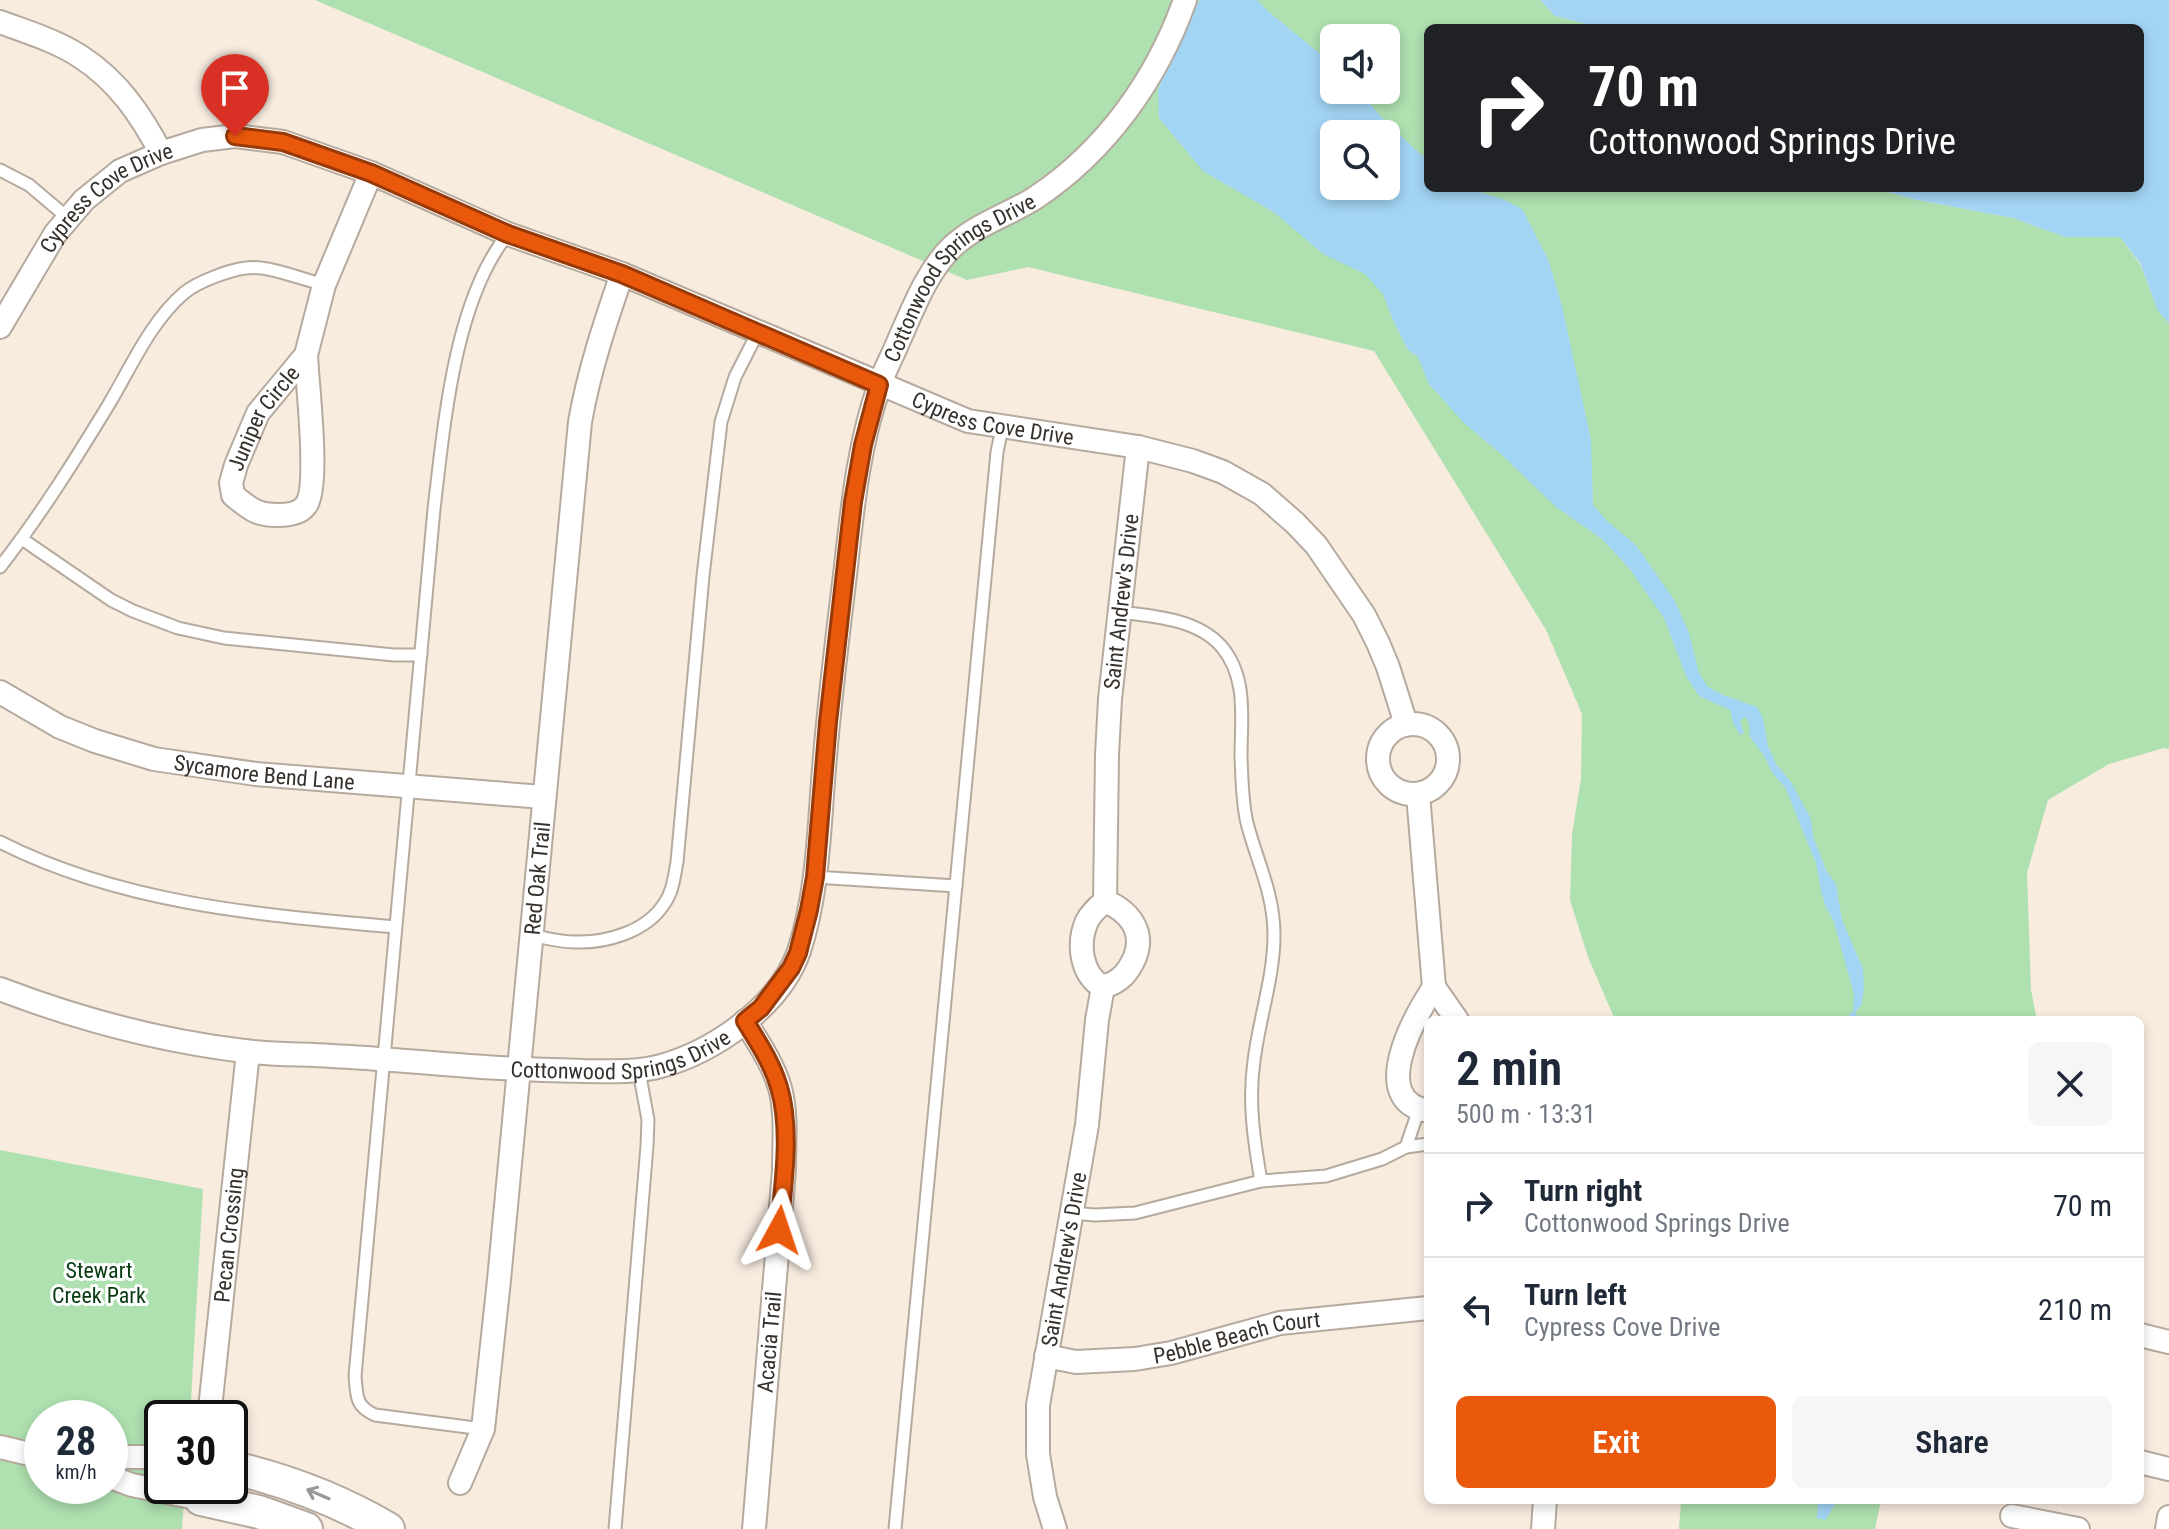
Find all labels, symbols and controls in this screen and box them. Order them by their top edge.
map controls [1320,24,1400,200]
button: sound [1320,24,1400,104]
pin [201,54,269,136]
text: 70 m [1588,54,1699,120]
icon: right [1456,56,1560,160]
icon: arrive [213,66,257,110]
button: search [1320,120,1400,200]
text: Cottonwood Springs Drive [1588,121,1956,163]
street label: Cypress Cove Drive [35,138,176,257]
street label: Cottonwood Springs Drive [879,189,1040,366]
street label: Juniper Circle [223,361,305,474]
street label: Cypress Cove Drive [908,387,1075,450]
street label: Saint Andrew's Drive [1099,513,1143,691]
street label: Sycamore Bend Lane [172,750,356,795]
street label: Red Oak Trail [520,821,555,936]
street label: Cottonwood Springs Drive [510,1025,735,1084]
text: 2 min [1456,1040,1562,1097]
button: close [2028,1042,2112,1126]
text: 500 m · 13:31 [1456,1099,1596,1129]
street label: Pecan Crossing [209,1166,249,1304]
street label: Saint Andrew's Drive [1036,1170,1092,1349]
text: Turn right [1524,1173,1642,1208]
icon: right [1456,1183,1500,1227]
position arrow [737,1188,821,1272]
text: 70 m [2053,1188,2112,1223]
text: Cottonwood Springs Drive [1524,1208,1790,1238]
park label: Stewart Creek Park [52,1258,146,1308]
text: Turn left [1524,1277,1627,1312]
icon: left [1456,1287,1500,1331]
street label: Acacia Trail [753,1290,786,1394]
text: 210 m [2038,1292,2112,1327]
street label: Pebble Beach Court [1152,1307,1321,1369]
text: Cypress Cove Drive [1524,1312,1721,1342]
button: Exit [1456,1396,1776,1488]
button: Share [1792,1396,2112,1488]
speed limit sign: 30 [144,1400,248,1504]
text: 28 [56,1418,96,1465]
text: km/h [55,1460,97,1484]
one-way arrow [306,1486,331,1501]

